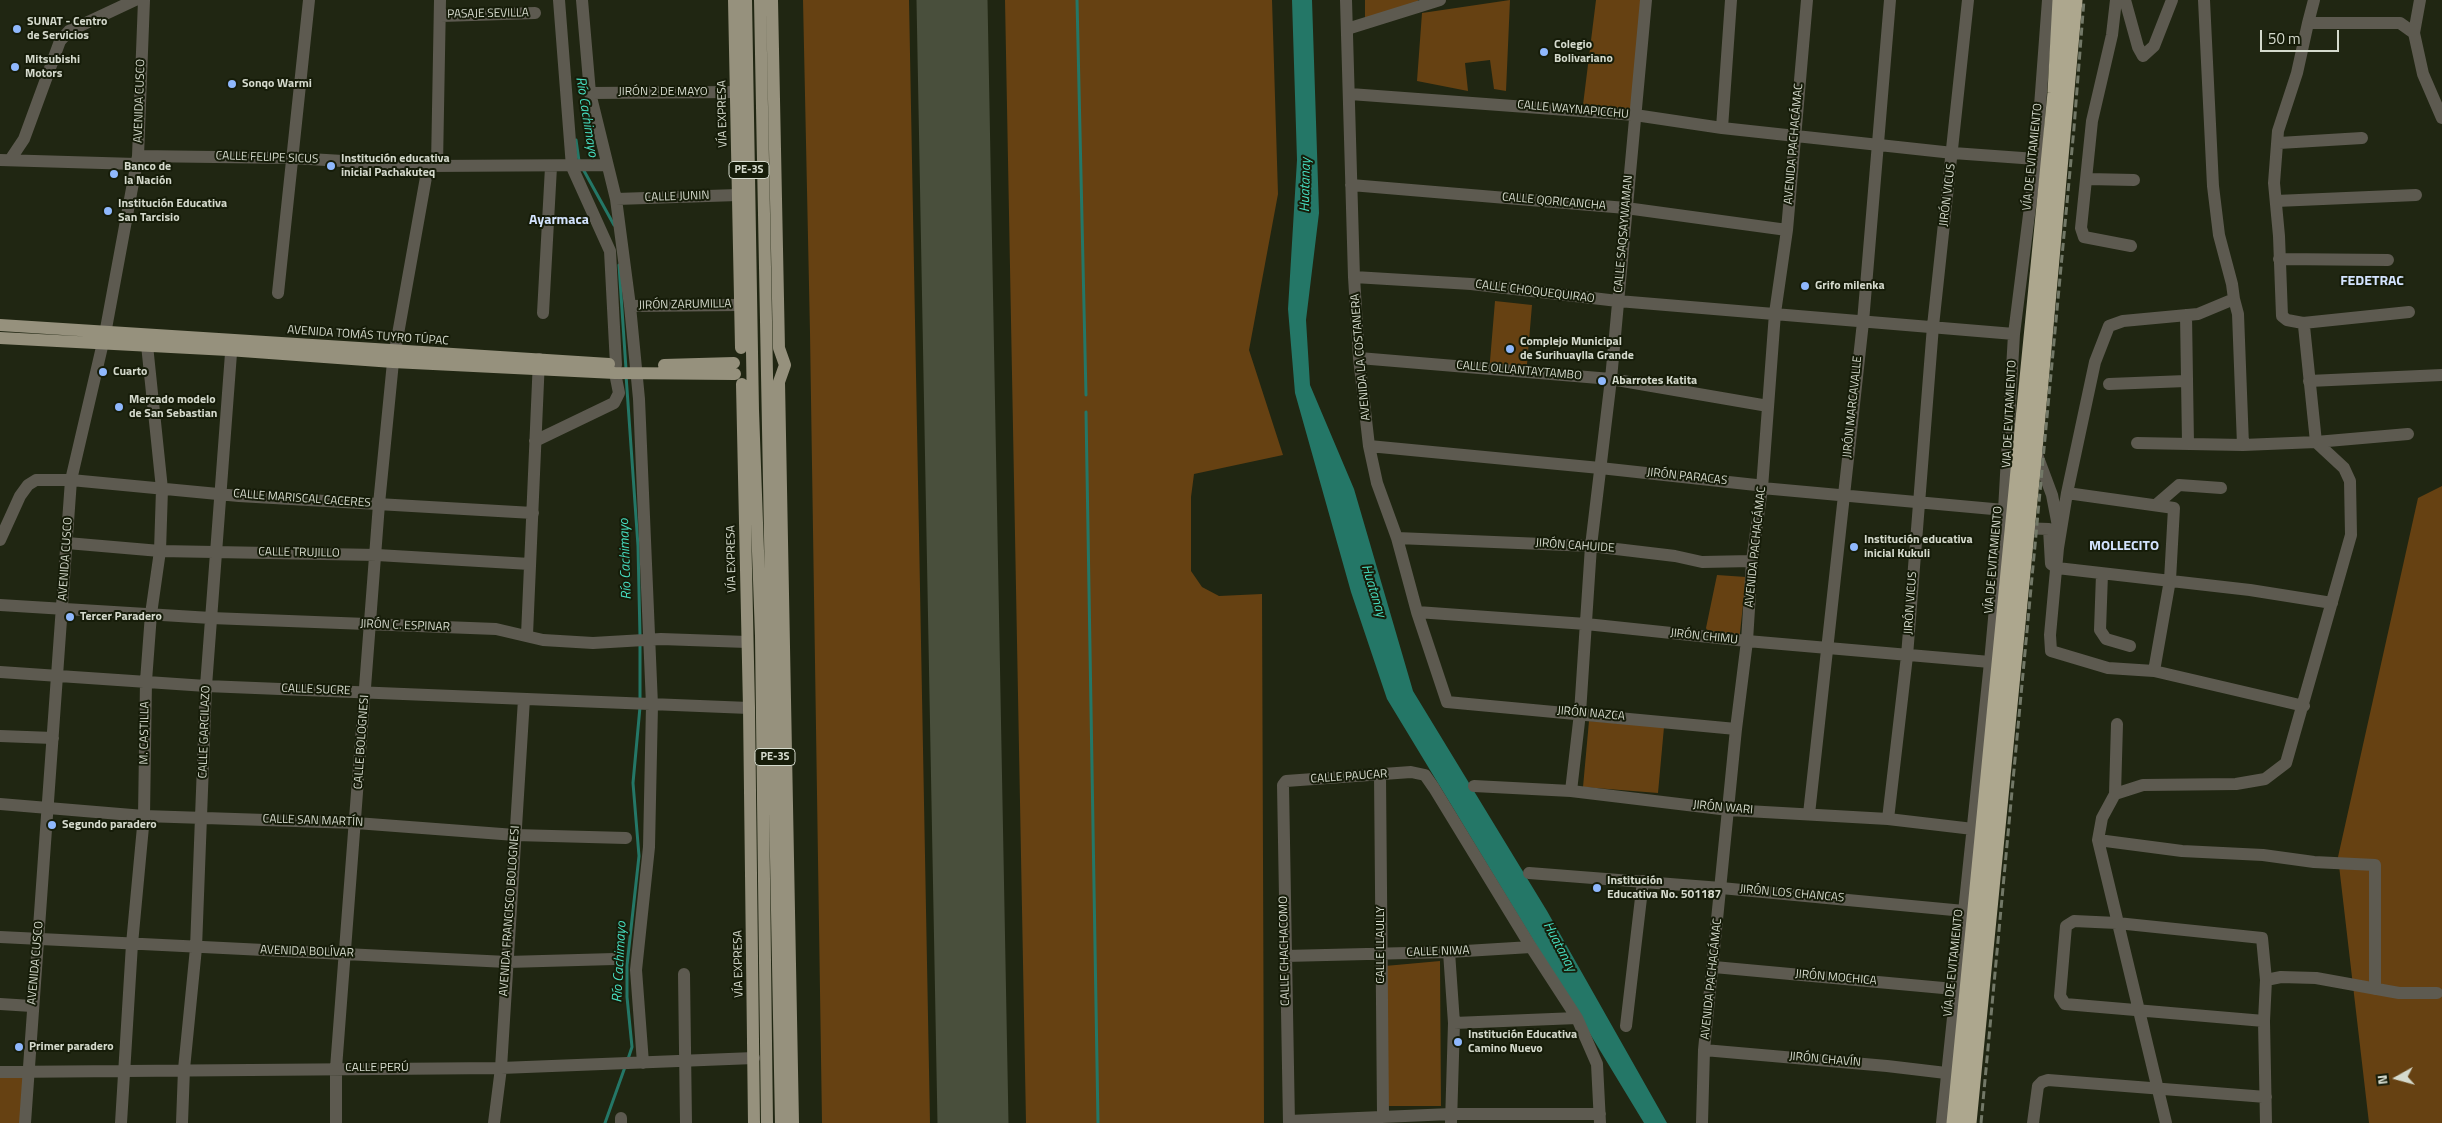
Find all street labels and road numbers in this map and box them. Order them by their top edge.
street label: PASAJE SEVILLA [447,6,529,22]
street label: AVENIDA CUSCO [131,59,149,143]
street label: VÍA EXPRESA [715,80,731,148]
street label: AVENIDA PACHACÁMAC [1782,83,1806,205]
street label: JIRÓN 2 DE MAYO [618,85,708,99]
street label: CALLE WAYNAPICCHU [1517,98,1629,122]
street label: VÍA DE EVITAMIENTO [2020,103,2046,211]
street label: CALLE FELIPE SICUS [215,149,319,167]
road number: PE-3S [729,162,769,178]
street label: JIRÓN VICUS [1937,163,1959,227]
street label: CALLE SAQSAYWAMAN [1612,175,1636,293]
street label: CALLE JUNIN [644,189,710,205]
street label: CALLE QORICANCHA [1501,190,1607,214]
street label: CALLE CHOQUEQUIRAO [1475,278,1595,306]
street label: AVENIDA LA COSTANERA [1348,293,1374,421]
street label: JIRÓN ZARUMILLA [638,297,732,313]
street label: AVENIDA TOMÁS TUYRO TÚPAC [287,323,449,349]
street label: JIRÓN MARCAVALLE [1840,355,1866,459]
street label: CALLE OLLANTAYTAMBO [1456,358,1582,384]
street label: VIA DE EVITAMIENTO [2000,360,2020,468]
street label: JIRÓN PARACAS [1646,466,1728,488]
street label: AVENIDA PACHACÁMAC [1742,486,1770,608]
street label: CALLE MARISCAL CACERES [233,487,371,511]
street label: VÍA DE EVITAMIENTO [1982,506,2006,614]
street label: AVENIDA CUSCO [56,517,76,601]
street label: VÍA EXPRESA [724,525,740,593]
street label: JIRÓN CAHUIDE [1535,536,1615,556]
street label: CALLE TRUJILLO [258,545,340,561]
street label: JIRÓN VICUS [1902,571,1920,635]
street label: JIRÓN C. ESPINAR [360,617,450,635]
street label: JIRÓN CHIMU [1669,626,1739,648]
street label: CALLE SUCRE [281,682,351,698]
street label: CALLE GARCILAZO [196,685,214,779]
street label: CALLE BOLOGNESI [352,694,372,790]
street label: M. CASTILLA [137,701,153,765]
street label: JIRÓN NAZCA [1557,704,1625,724]
road number: PE-3S [755,749,795,766]
street label: CALLE PAUCAR [1310,767,1388,787]
street label: JIRÓN WARI [1692,798,1754,818]
street label: CALLE SAN MARTÍN [262,812,364,830]
street label: AVENIDA FRANCISCO BOLOGNESI [497,825,523,997]
street label: JIRÓN LOS CHANCAS [1739,882,1845,906]
street label: CALLE CHACHACOMO [1277,896,1293,1006]
street label: CALLE LLAULLY [1374,906,1388,984]
street label: VÍA DE EVITAMIENTO [1941,909,1967,1017]
street label: AVENIDA PACHACÁMAC [1698,918,1726,1040]
street label: AVENIDA CUSCO [25,921,47,1005]
street label: VÍA EXPRESA [731,930,747,998]
street label: AVENIDA BOLÍVAR [260,943,354,961]
street label: CALLE NIWA [1406,944,1470,960]
street label: JIRÓN MOCHICA [1795,967,1877,989]
street label: JIRÓN CHAVÍN [1789,1050,1861,1070]
street label: CALLE PERÚ [345,1061,409,1075]

